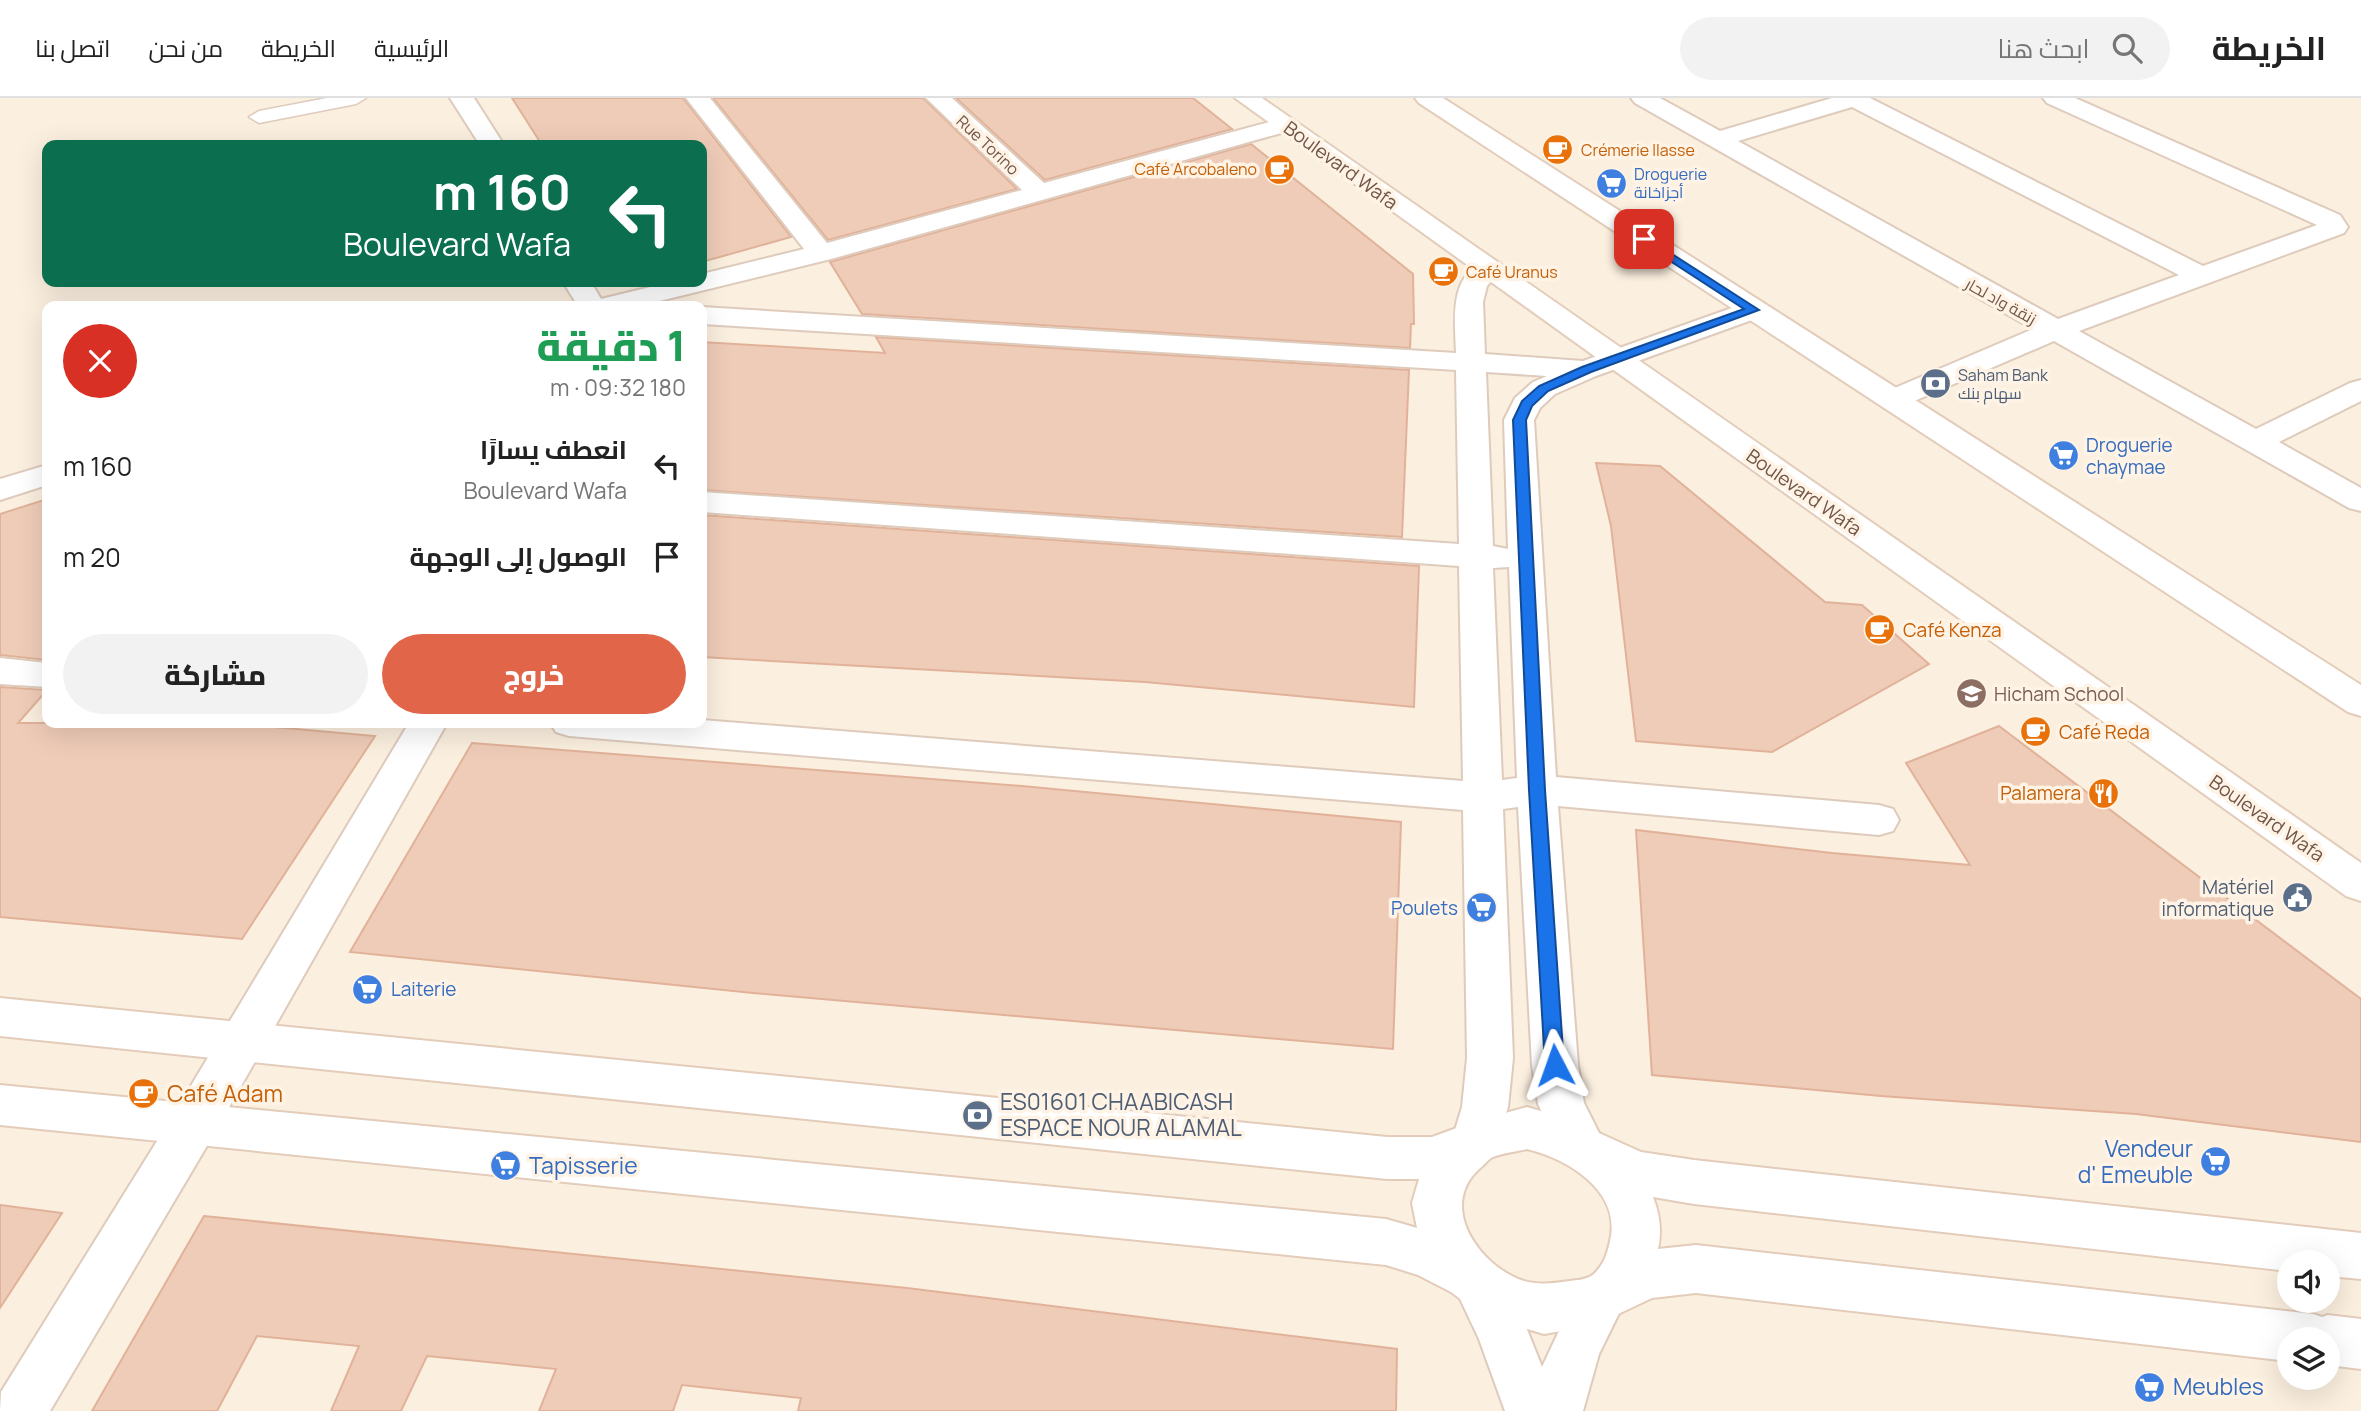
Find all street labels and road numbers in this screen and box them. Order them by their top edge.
street label: Rue Torino [952,110,1024,180]
street label: Boulevard Wafa [1279,115,1403,215]
street label: زنقة واد لحار [1961,272,2040,330]
street label: Boulevard Wafa [1741,443,1867,541]
street label: Boulevard Wafa [2204,769,2330,867]

